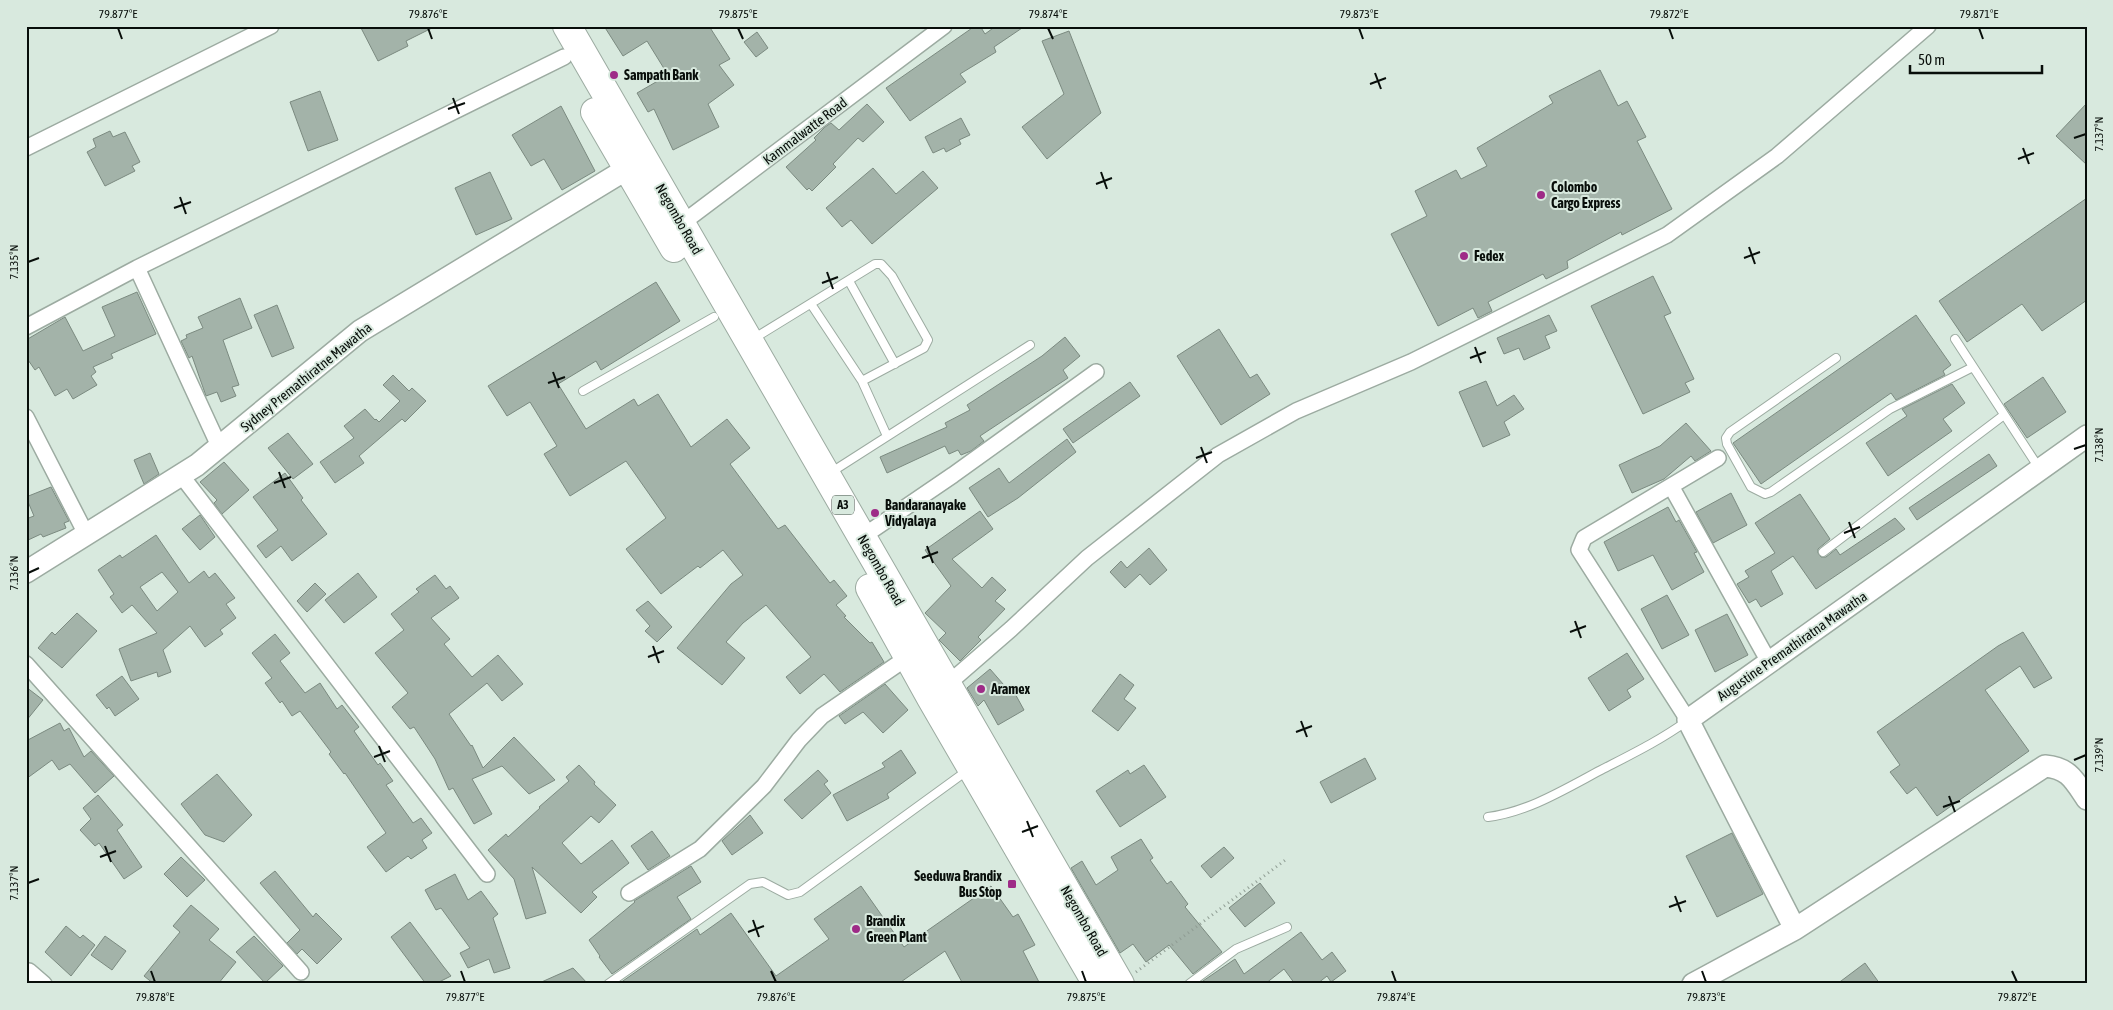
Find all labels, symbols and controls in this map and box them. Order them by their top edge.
text: 79.877°E [99,7,137,21]
text: 79.876°E [409,7,447,21]
text: 79.875°E [719,7,757,21]
text: 79.874°E [1029,7,1067,21]
text: 79.873°E [1340,7,1378,21]
text: 79.872°E [1650,7,1688,21]
text: 79.871°E [1960,7,1998,21]
scale bar [1910,42,2043,74]
text: 50 m [1918,51,1945,68]
place label: Sampath Bank [624,67,699,83]
marker: Sampath Bank [608,69,620,81]
street label: Kammalwatte Road [760,94,850,168]
text: 7.137°N [2092,116,2106,152]
place label: Colombo Cargo Express [1551,179,1620,211]
street label: Negombo Road [652,181,706,257]
marker: Colombo Cargo Express [1535,189,1547,201]
text: 7.135°N [7,244,21,280]
place label: Fedex [1474,248,1504,264]
marker: Fedex [1458,250,1470,262]
street label: Sydney Premathiratne Mawatha [237,319,375,435]
text: 7.138°N [2092,427,2106,463]
road number: A3 [832,496,854,514]
place label: Bandaranayake Vidyalaya [884,497,966,529]
marker: Bandaranayake Vidyalaya [869,507,881,519]
street label: Negombo Road [854,532,908,608]
text: 7.136°N [7,555,21,591]
street label: Augustine Premathiratna Mawatha [1714,588,1870,704]
place label: Aramex [990,681,1031,697]
marker: Aramex [975,683,987,695]
text: 7.139°N [2092,737,2106,773]
text: 7.137°N [7,865,21,901]
place label: Seeduwa Brandix Bus Stop [914,868,1002,900]
marker: Seeduwa Brandix Bus Stop [1006,878,1018,890]
street label: Negombo Road [1057,883,1111,959]
place label: Brandix Green Plant [866,913,927,945]
marker: Brandix Green Plant [850,923,862,935]
text: 79.878°E [136,990,174,1004]
text: 79.877°E [446,990,484,1004]
text: 79.876°E [757,990,795,1004]
text: 79.875°E [1067,990,1105,1004]
text: 79.874°E [1377,990,1415,1004]
text: 79.873°E [1687,990,1725,1004]
text: 79.872°E [1998,990,2036,1004]

